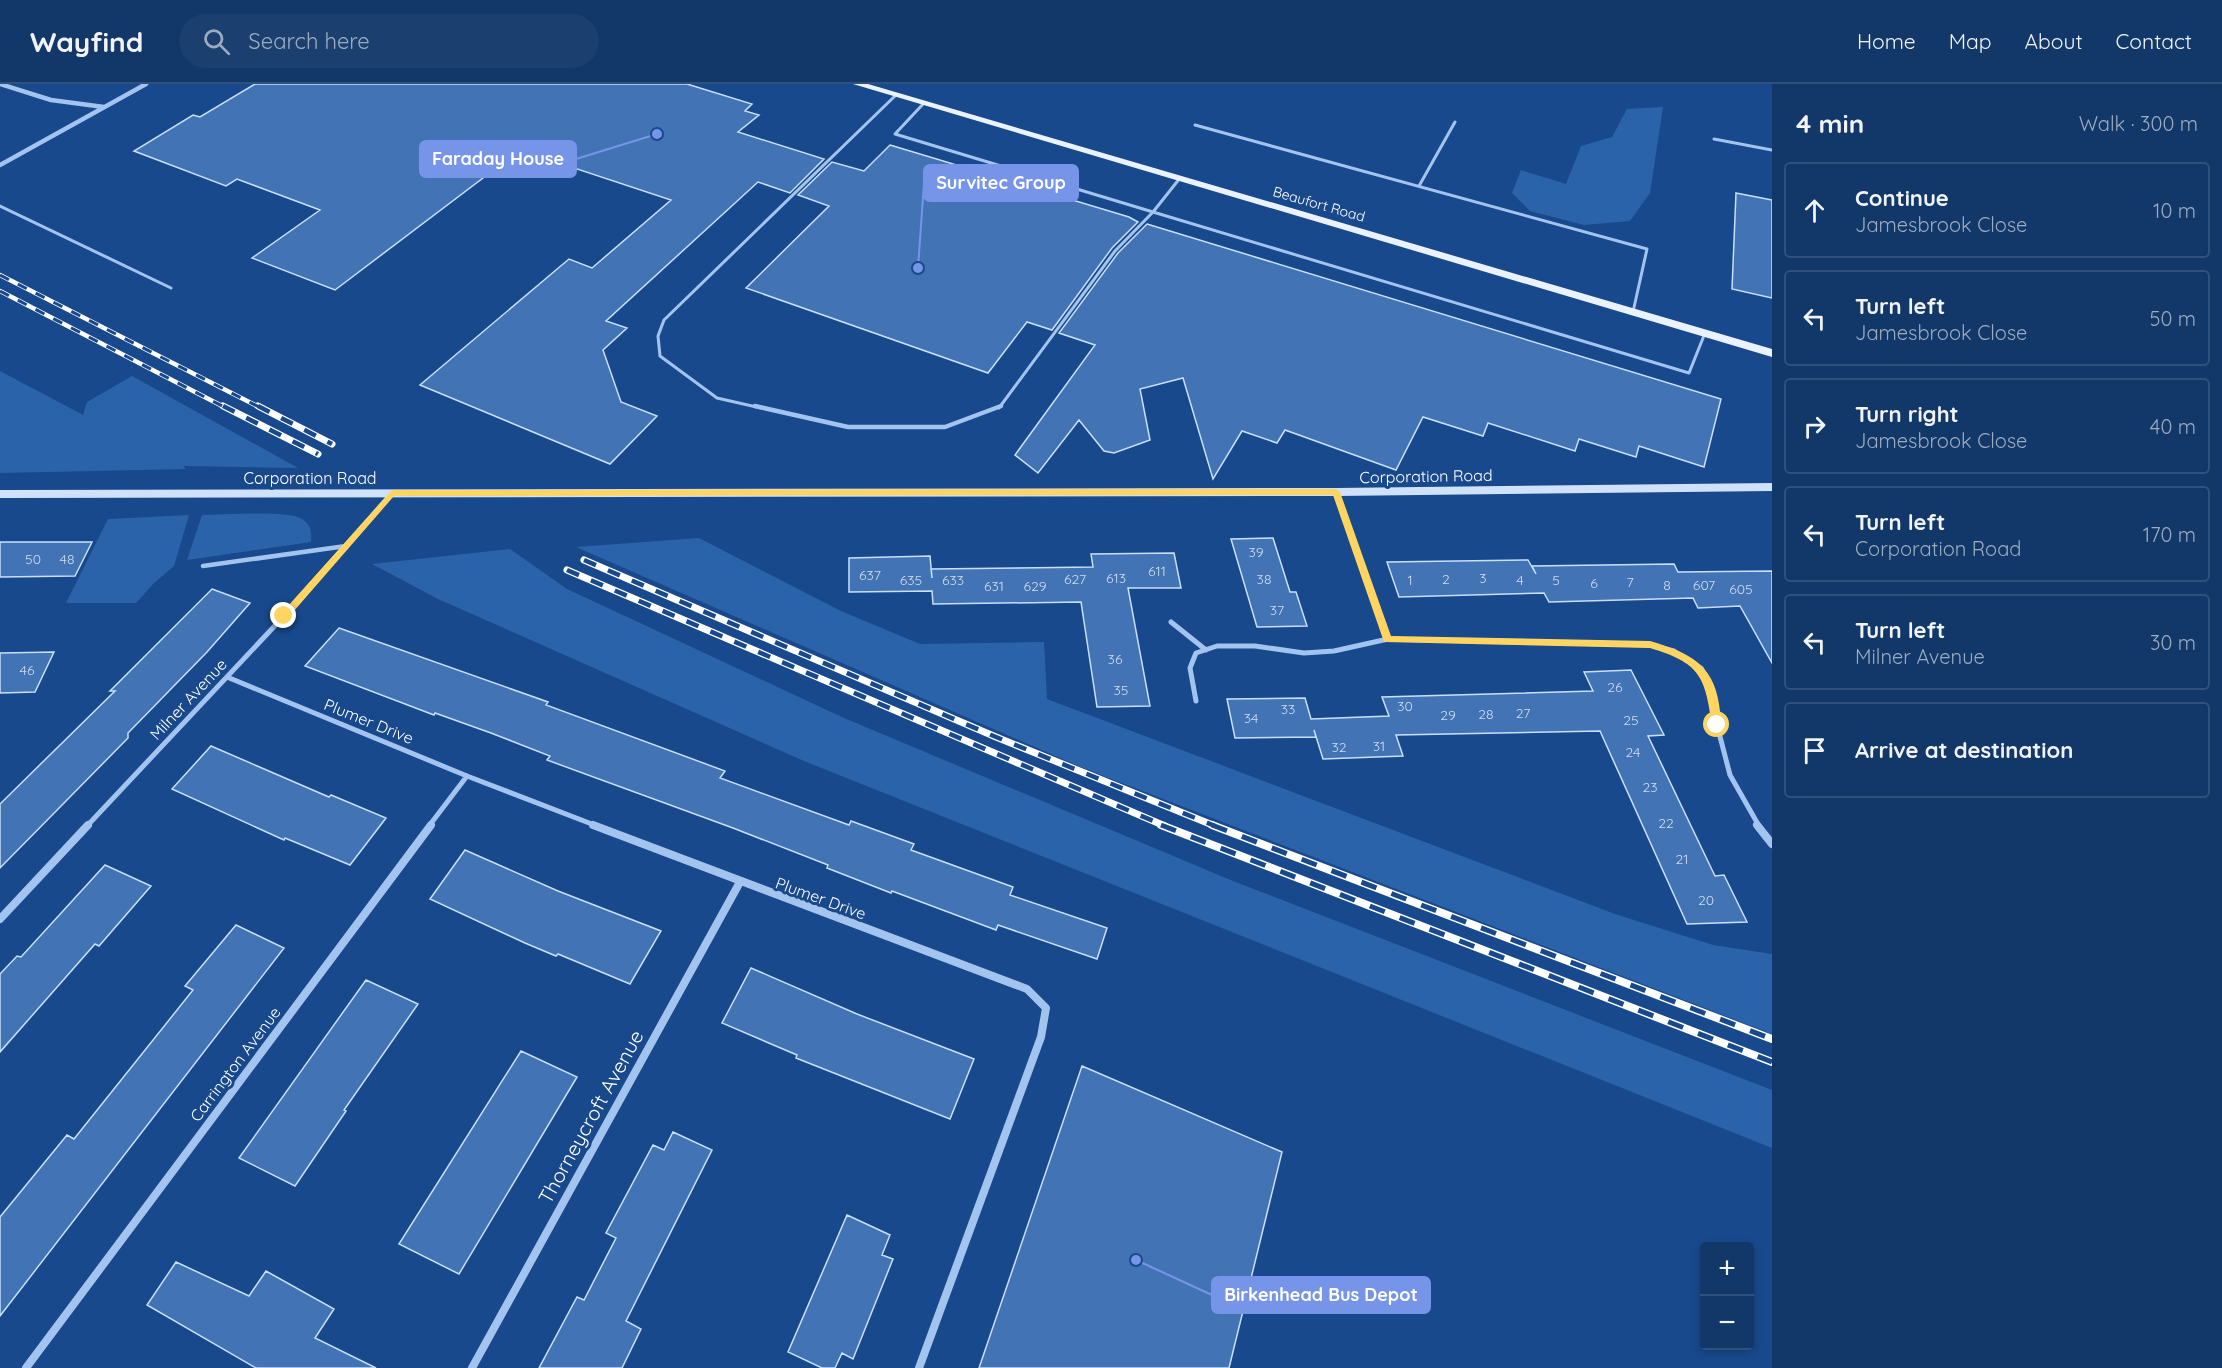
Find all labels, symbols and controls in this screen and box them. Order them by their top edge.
search box [179,14,599,68]
text: Wayfind [30,24,143,59]
icon: search [200,25,233,58]
text: Search here [248,27,370,55]
text: Home [1857,28,1916,54]
text: Map [1949,28,1992,54]
text: About [2025,28,2083,54]
text: Contact [2116,28,2192,54]
text: 4 min [1796,107,1864,140]
text: Walk · 300 m [2079,111,2198,136]
callout: Faraday House [420,141,576,177]
text: Faraday House [432,147,564,170]
callout: Survitec Group [924,165,1078,201]
text: Survitec Group [936,171,1066,194]
street label: Beaufort Road [1271,182,1367,226]
text: Continue [1855,184,1949,212]
icon: ahead [1798,194,1831,227]
text: 10 m [2153,198,2196,223]
text: Jamesbrook Close [1855,212,2027,237]
text: Turn left [1855,292,1945,320]
icon: left [1798,302,1831,335]
text: 50 m [2150,306,2196,331]
text: Jamesbrook Close [1855,320,2027,345]
text: Turn right [1855,400,1959,428]
icon: right [1798,410,1831,443]
text: 40 m [2150,414,2196,439]
text: Jamesbrook Close [1855,428,2027,453]
street label: Corporation Road [1359,465,1493,487]
street label: Corporation Road [243,468,377,488]
text: Turn left [1855,508,1945,536]
icon: left [1798,518,1831,551]
text: 170 m [2143,522,2196,547]
text: Corporation Road [1855,536,2021,561]
house number: 39 [1248,543,1264,561]
house number: 50 [25,550,41,568]
house number: 48 [60,550,74,568]
house number: 611 [1148,562,1166,580]
house number: 637 [859,566,881,584]
house number: 613 [1106,569,1126,587]
house number: 3 [1479,569,1487,587]
house number: 627 [1064,570,1086,588]
house number: 38 [1257,570,1271,588]
house number: 2 [1442,570,1450,588]
house number: 635 [900,571,922,589]
house number: 633 [942,571,964,589]
house number: 1 [1407,571,1413,589]
house number: 4 [1516,571,1524,589]
house number: 5 [1552,571,1560,589]
house number: 7 [1626,573,1634,591]
house number: 6 [1590,574,1598,592]
house number: 8 [1663,576,1671,594]
house number: 607 [1693,576,1715,594]
house number: 631 [984,577,1004,595]
house number: 629 [1023,577,1047,595]
house number: 605 [1729,580,1753,598]
house number: 37 [1270,601,1284,619]
route end [270,602,296,628]
text: Turn left [1855,616,1945,644]
icon: left [1798,626,1831,659]
text: 30 m [2150,630,2196,655]
text: Milner Avenue [1855,644,1985,669]
house number: 36 [1108,650,1123,668]
street label: Milner Avenue [145,654,231,744]
house number: 46 [20,661,35,679]
house number: 26 [1607,678,1623,696]
house number: 35 [1114,681,1128,699]
street label: Plumer Drive [321,694,417,748]
house number: 30 [1397,697,1413,715]
house number: 33 [1281,700,1295,718]
house number: 27 [1516,704,1530,722]
house number: 28 [1478,705,1494,723]
house number: 29 [1440,706,1456,724]
house number: 34 [1244,709,1258,727]
house number: 25 [1623,711,1639,729]
route start [1703,711,1729,737]
icon: arrive [1798,734,1831,767]
text: Arrive at destination [1855,736,2073,764]
house number: 31 [1373,737,1385,755]
house number: 32 [1331,738,1347,756]
house number: 24 [1626,743,1640,761]
house number: 23 [1642,778,1658,796]
house number: 22 [1658,814,1674,832]
house number: 21 [1676,850,1688,868]
street label: Plumer Drive [773,872,869,924]
house number: 20 [1698,891,1714,909]
street label: Carrington Avenue [185,1003,285,1125]
street label: Thorneycroft Avenue [532,1025,649,1208]
map controls [1700,1242,1754,1350]
button: + [1700,1242,1754,1296]
callout: Birkenhead Bus Depot [1212,1277,1430,1313]
text: Birkenhead Bus Depot [1224,1283,1418,1306]
button: − [1700,1296,1754,1350]

